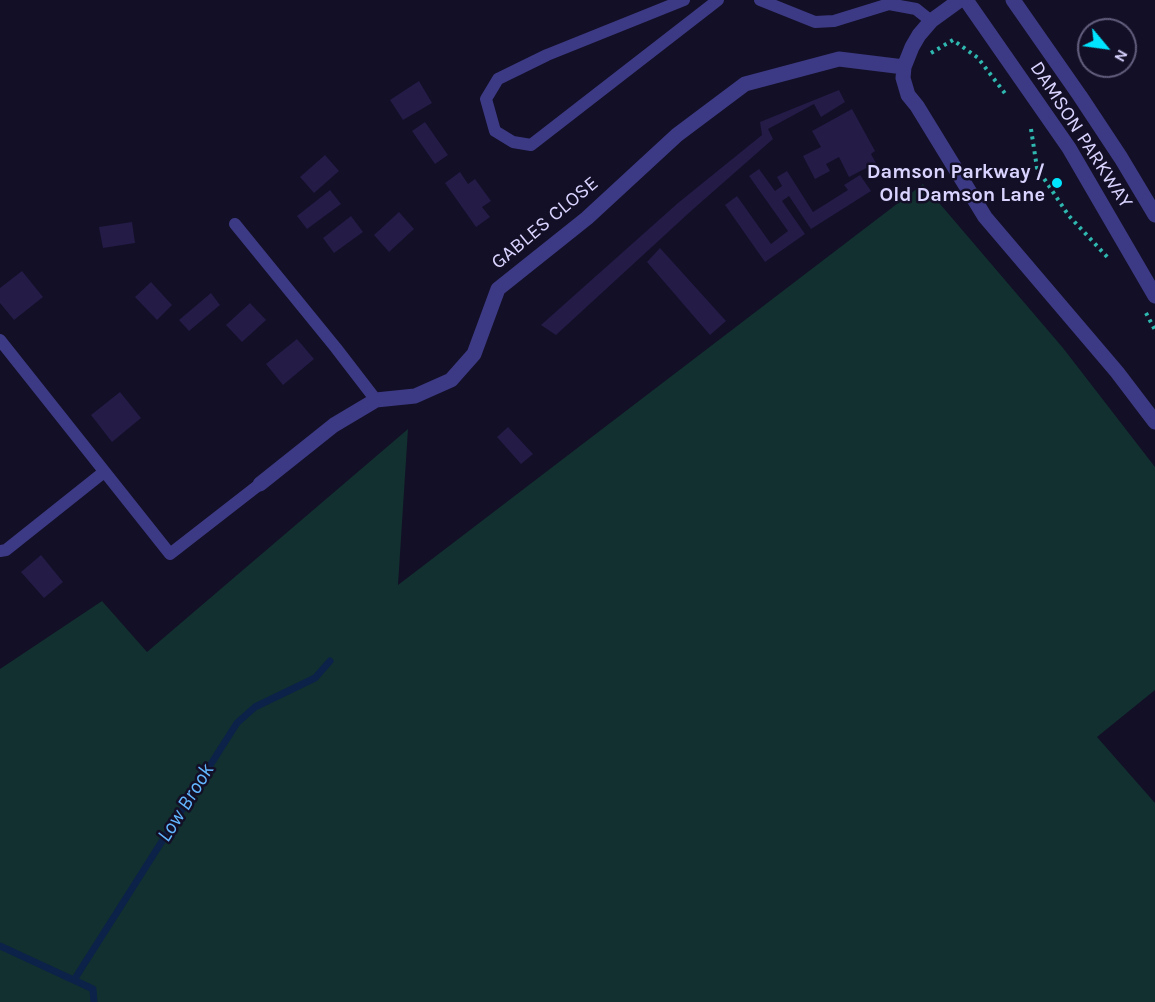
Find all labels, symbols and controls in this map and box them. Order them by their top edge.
north arrow [1077,18,1137,78]
street label: DAMSON PARKWAY [1025,57,1137,213]
place label: Damson Parkway / Old Damson Lane [867,160,1045,207]
street label: GABLES CLOSE [487,171,603,275]
marker: Damson Parkway / Old Damson Lane [1050,176,1064,190]
water label: Low Brook [152,759,220,847]

